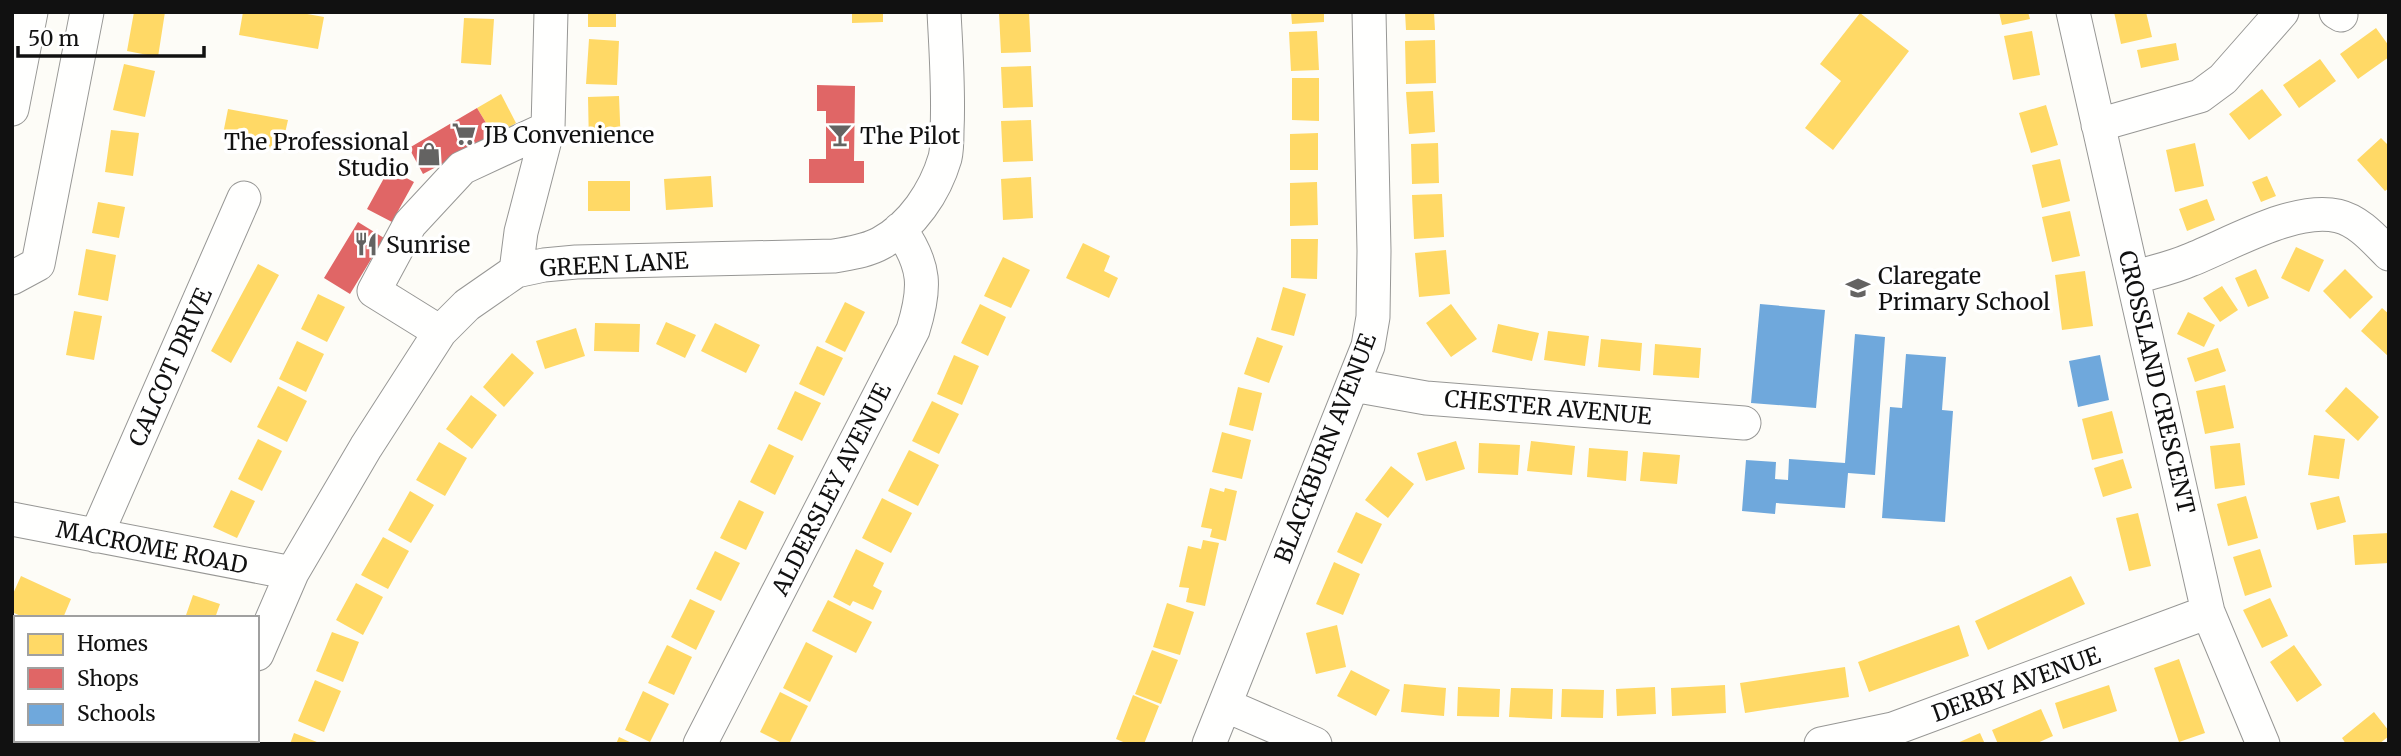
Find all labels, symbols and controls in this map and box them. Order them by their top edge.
scale bar [18,14,203,58]
text: 50 m [28,25,79,52]
supermarket icon: JB Convenience [450,120,478,148]
place label: JB Convenience [483,120,654,149]
bar icon: The Pilot [826,121,854,149]
place label: The Pilot [860,121,960,150]
place label: The Professional Studio [224,127,409,182]
shop icon: The Professional Studio [415,140,443,168]
restaurant icon: Sunrise [352,230,380,258]
place label: Sunrise [386,230,470,259]
street label: GREEN LANE [539,246,689,282]
street label: CROSSLAND CRESCENT [2113,248,2201,516]
place label: Claregate Primary School [1878,261,2050,316]
school or university icon: Claregate Primary School [1844,274,1872,302]
street label: CALCOT DRIVE [122,283,218,451]
street label: BLACKBURN AVENUE [1268,329,1382,567]
street label: ALDERSLEY AVENUE [764,378,897,601]
street label: CHESTER AVENUE [1443,383,1653,431]
street label: MACROME ROAD [54,514,250,580]
legend [14,616,259,742]
text: Homes [77,630,148,657]
street label: DERBY AVENUE [1928,640,2104,728]
text: Shops [77,665,139,692]
text: Schools [77,700,156,727]

